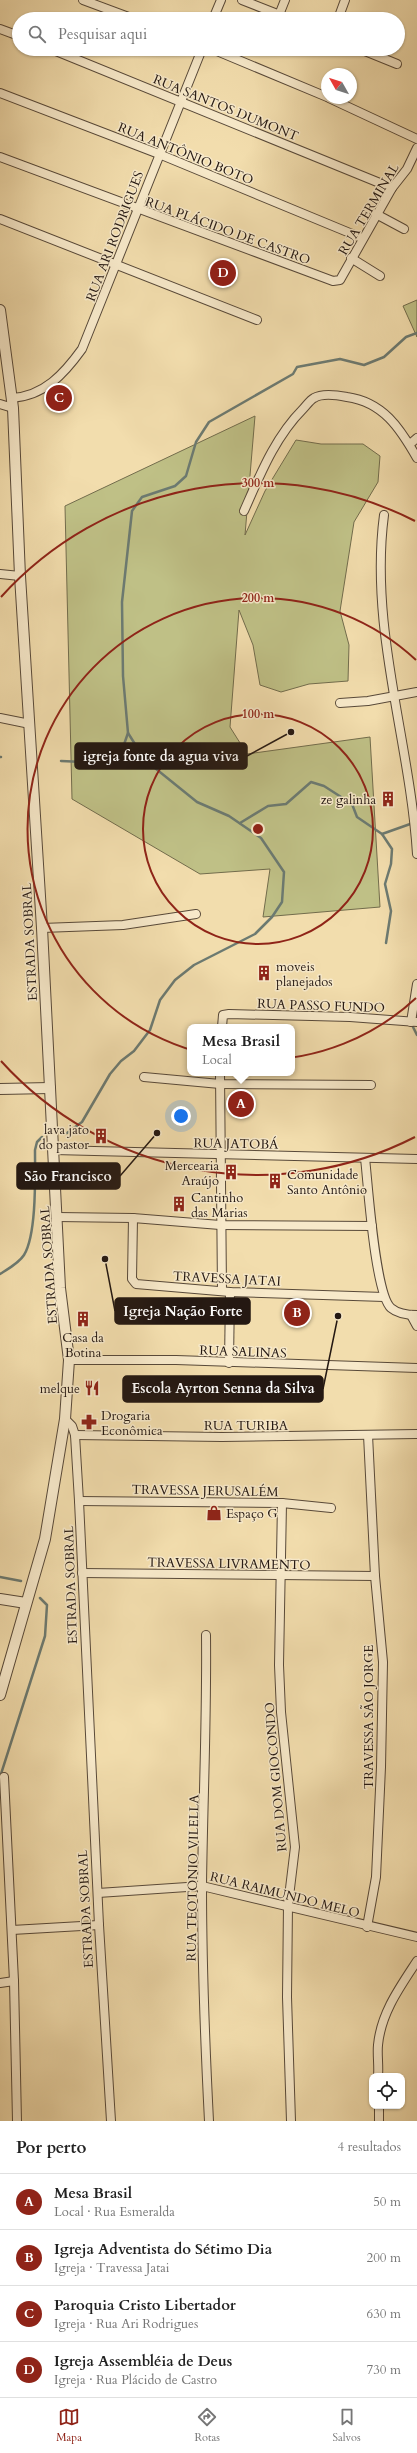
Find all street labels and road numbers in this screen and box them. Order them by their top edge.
street label: RUA SANTOS DUMONT [150,71,301,146]
street label: RUA ANTÔNIO BOTO [115,119,256,189]
street label: RUA TERMINAL [334,160,403,259]
street label: RUA ARI RODRIGUES [82,169,148,304]
street label: RUA PLÁCIDO DE CASTRO [143,193,313,269]
street label: ESTRADA SOBRAL [18,882,42,1002]
street label: RUA PASSO FUNDO [257,995,385,1017]
street label: RUA JATOBÁ [193,1134,279,1154]
street label: ESTRADA SOBRAL [36,1205,62,1325]
street label: TRAVESSA JATAI [173,1267,281,1291]
street label: RUA SALINAS [199,1341,287,1363]
street label: RUA TURIBA [204,1417,289,1435]
street label: TRAVESSA JERUSALÉM [131,1481,279,1501]
street label: ESTRADA SOBRAL [60,1525,82,1644]
street label: TRAVESSA LIVRAMENTO [147,1554,311,1574]
street label: TRAVESSA SÃO JORGE [360,1645,378,1789]
street label: RUA DOM GIOCONDO [260,1701,291,1852]
street label: RUA TEOTONIO VILELLA [183,1794,203,1962]
street label: ESTRADA SOBRAL [74,1849,98,1969]
street label: RUA RAIMUNDO MELO [208,1868,361,1922]

